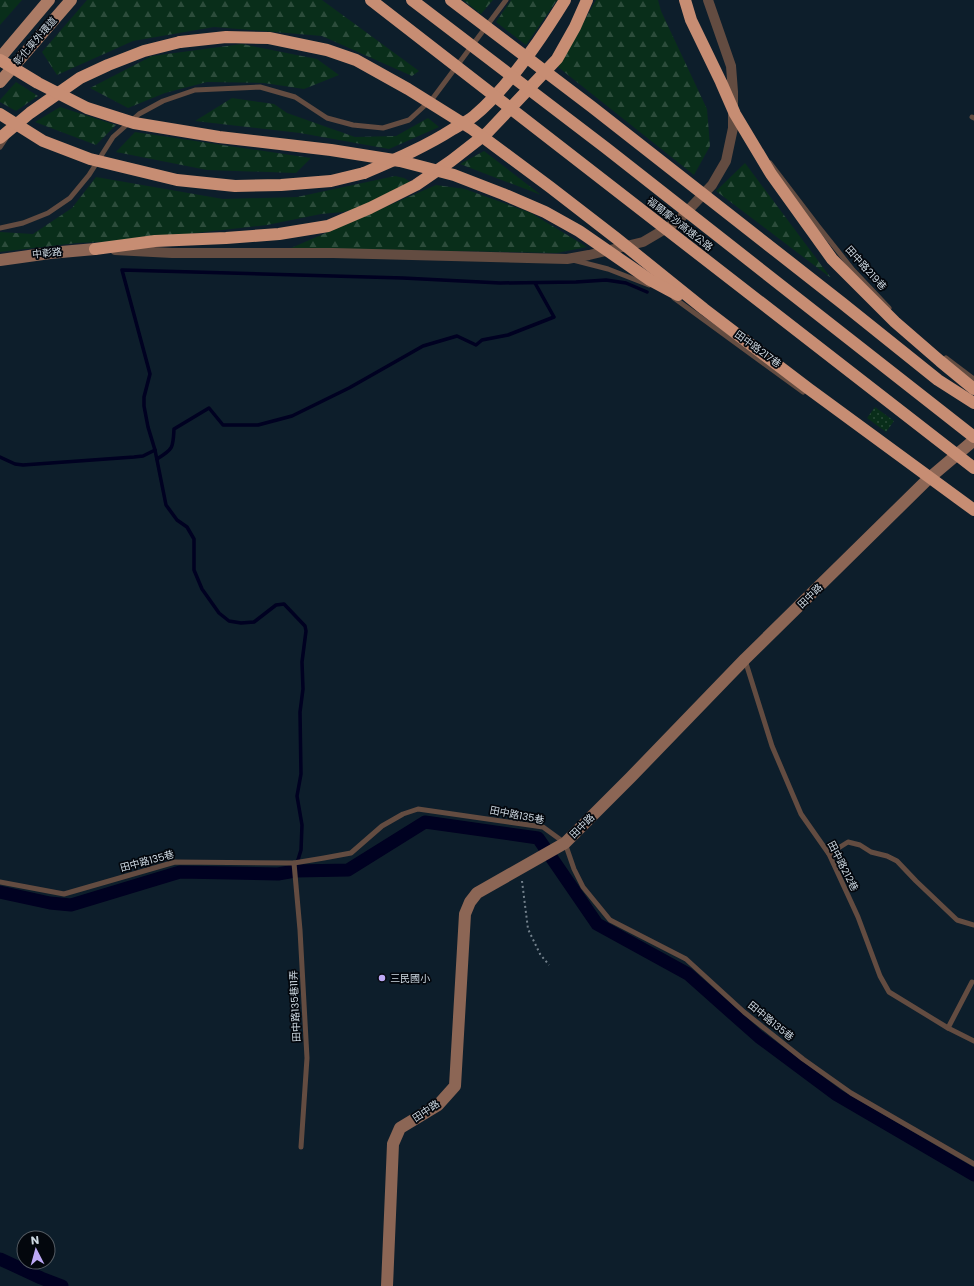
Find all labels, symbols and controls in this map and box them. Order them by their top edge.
street label: 彰化東外環道 [10,13,60,69]
street label: 福爾摩沙高速公路 [644,193,716,255]
street label: 田中路219巷 [842,242,890,294]
street label: 中彰路 [31,244,63,262]
street label: 田中路217巷 [732,327,784,371]
street label: 田中路 [794,580,826,612]
street label: 田中路135巷 [488,802,546,828]
street label: 田中路 [566,810,598,842]
street label: 田中路212巷 [824,838,862,894]
street label: 田中路135巷 [118,847,176,875]
street label: 田中路135巷11弄 [286,970,304,1042]
place label: 三民國小 [390,971,430,986]
marker: 三民國小 [377,973,387,983]
street label: 田中路135巷 [745,998,797,1044]
street label: 田中路 [409,1096,443,1126]
north arrow [16,1230,56,1270]
text: N [30,1232,40,1248]

